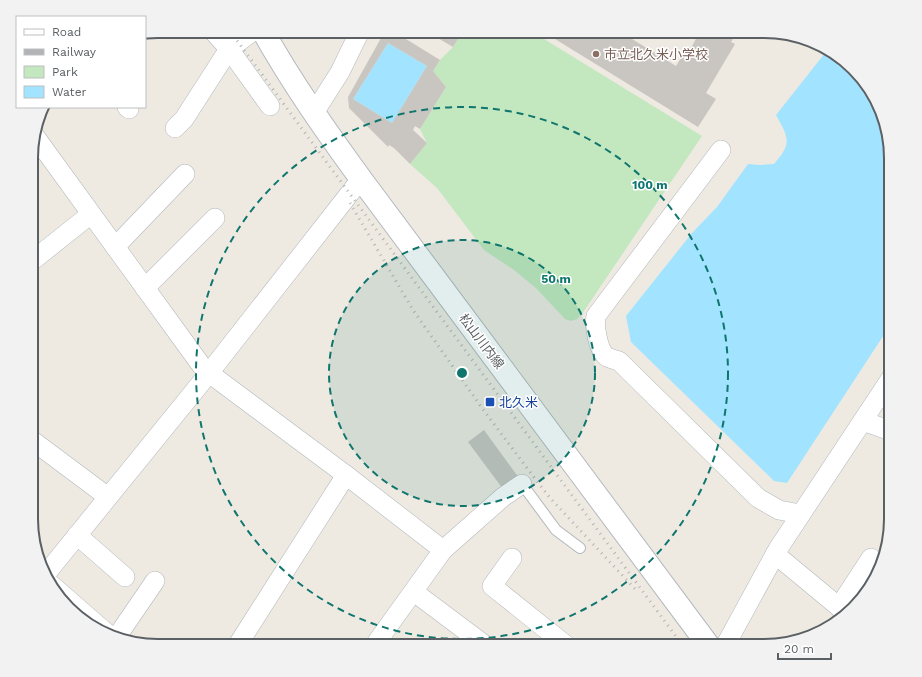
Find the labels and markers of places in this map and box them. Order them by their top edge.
place label: 市立北久米小学校 [604,47,708,62]
marker: 市立北久米小学校 [591,49,601,59]
centre of rings [455,366,469,380]
place label: 北久米 [499,395,538,410]
marker: 北久米 [484,396,496,408]

